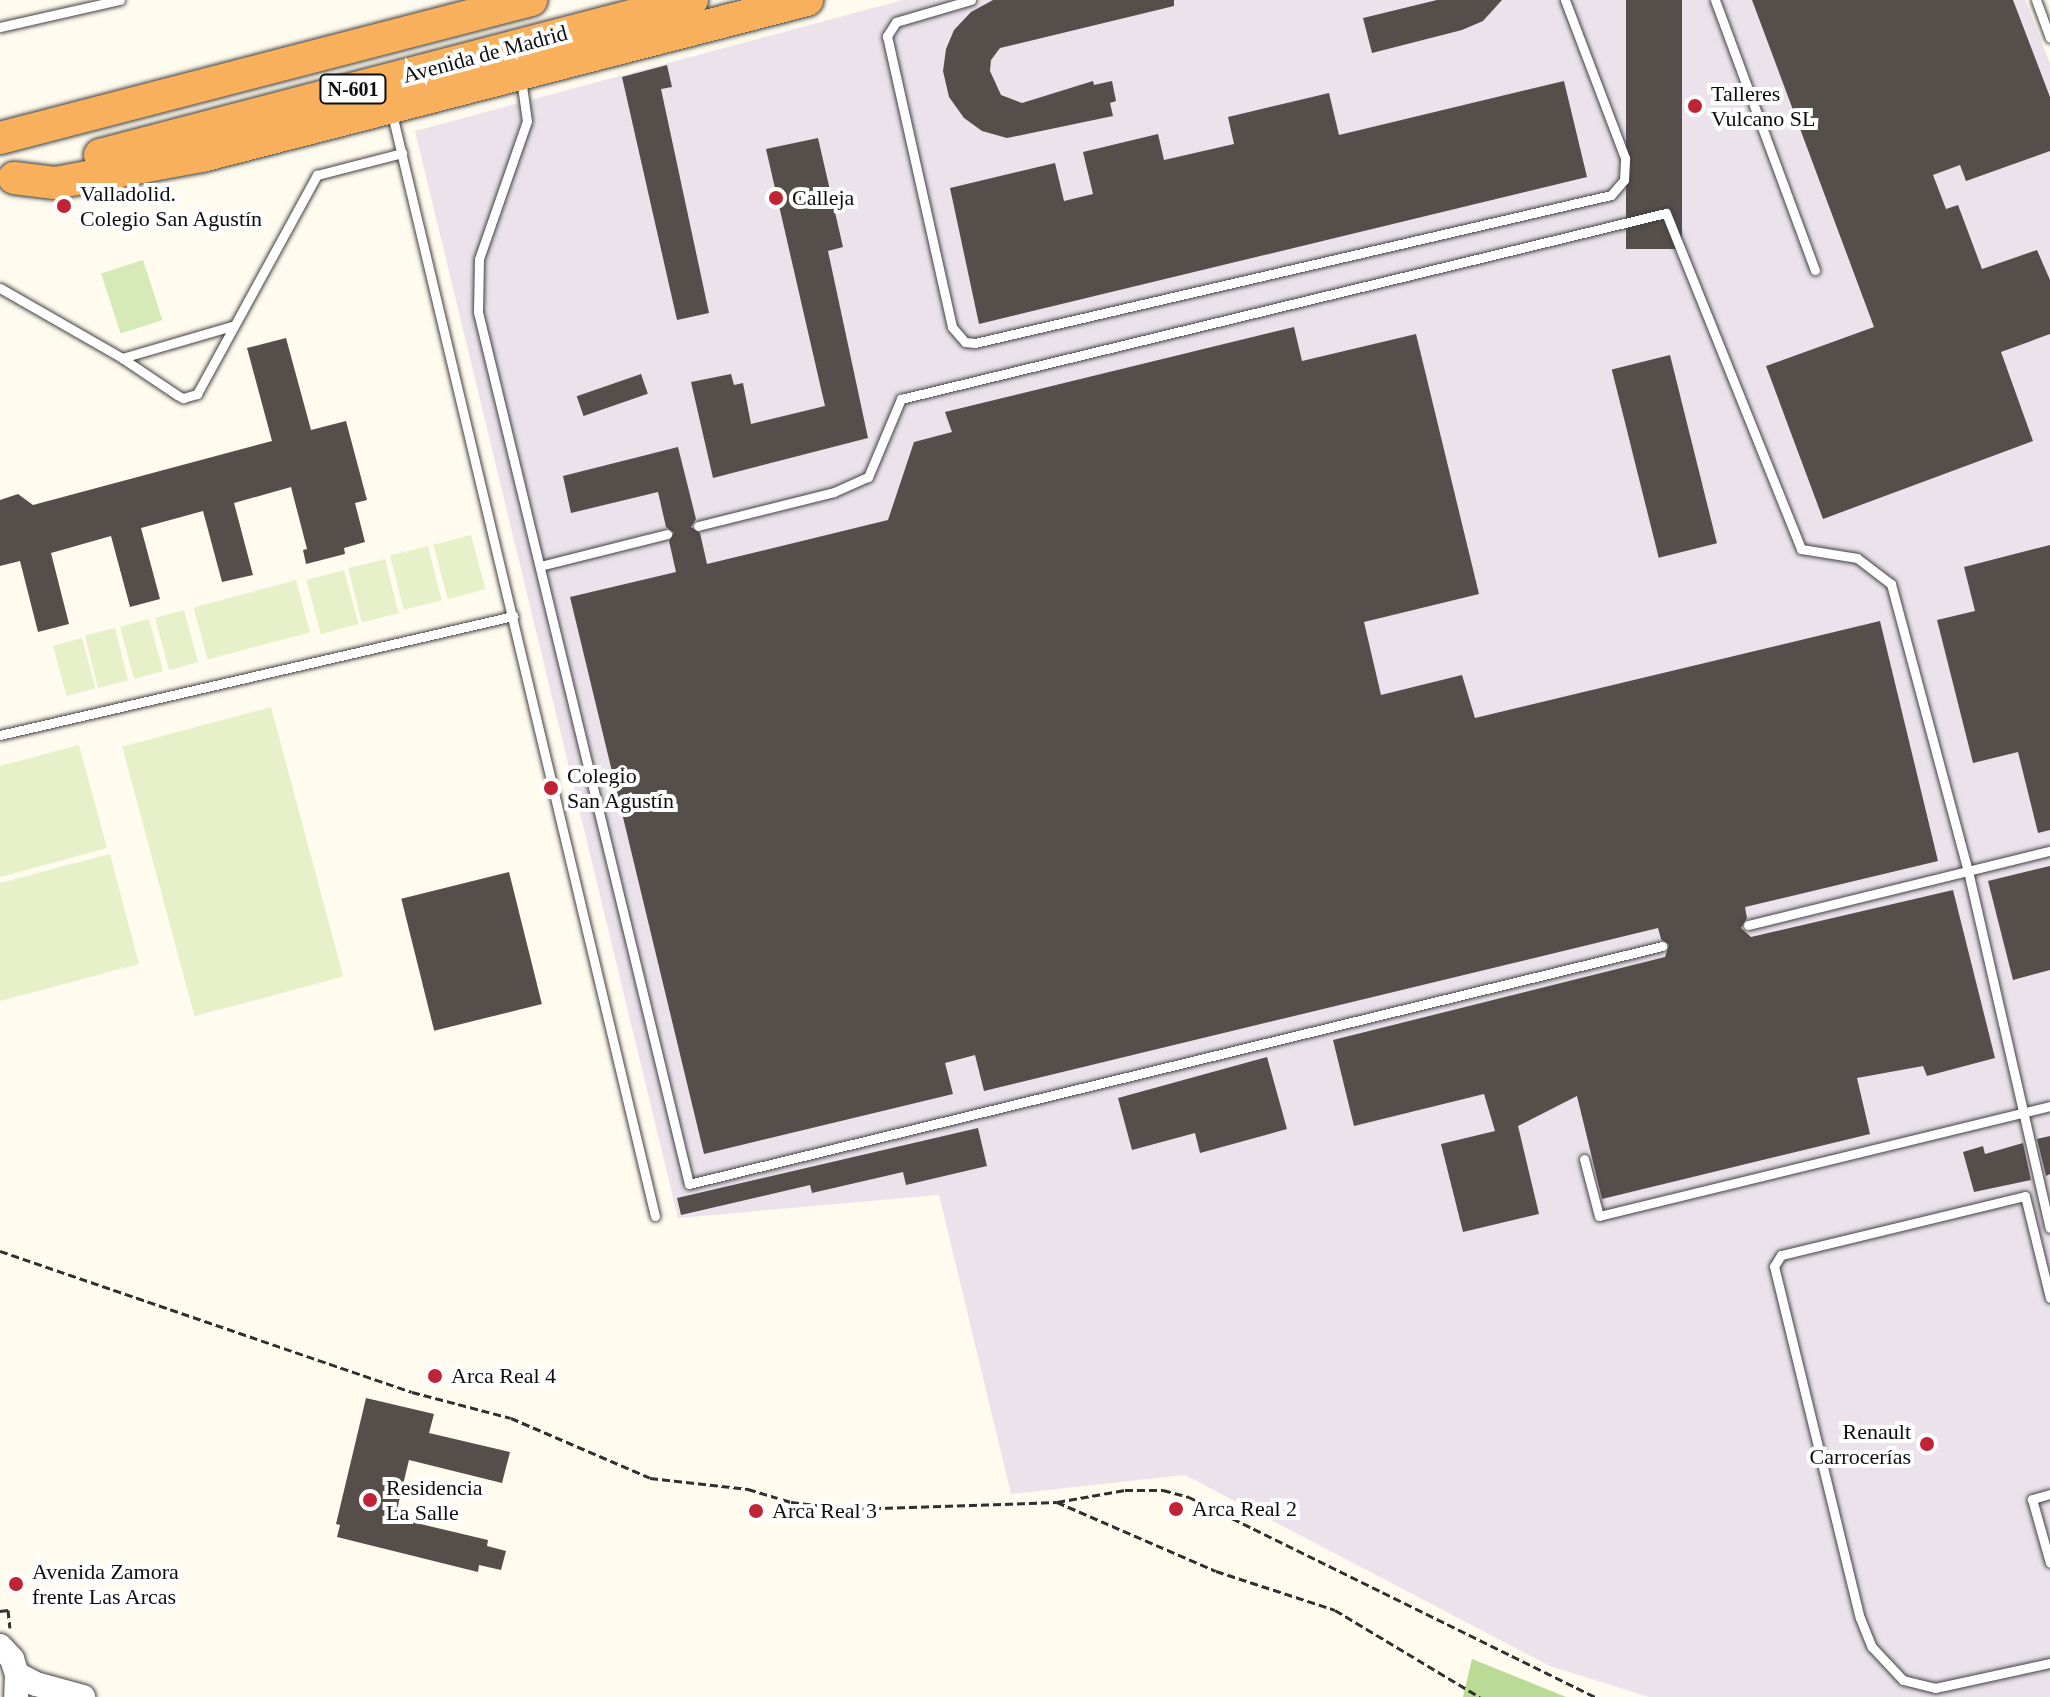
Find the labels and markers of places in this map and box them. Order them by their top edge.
place label: Talleres Vulcano SL [1711,80,1815,132]
marker: Talleres Vulcano SL [1686,97,1704,115]
place label: Valladolid. Colegio San Agustín [80,180,263,232]
place label: Calleja [792,185,854,211]
marker: Calleja [767,189,785,207]
marker: Valladolid. Colegio San Agustín [55,197,73,215]
place label: Colegio San Agustín [567,762,675,814]
marker: Colegio San Agustín [542,779,560,797]
place label: Arca Real 4 [451,1363,556,1389]
marker: Arca Real 4 [426,1367,444,1385]
place label: Renault Carrocerías [1810,1418,1911,1470]
marker: Renault Carrocerías [1918,1435,1936,1453]
place label: Residencia La Salle [386,1474,483,1526]
marker: Residencia La Salle [361,1491,379,1509]
place label: Arca Real 2 [1192,1496,1297,1522]
place label: Arca Real 3 [772,1498,877,1524]
marker: Arca Real 2 [1167,1500,1185,1518]
marker: Arca Real 3 [747,1502,765,1520]
place label: Avenida Zamora frente Las Arcas [32,1558,179,1610]
marker: Avenida Zamora frente Las Arcas [7,1575,25,1593]

